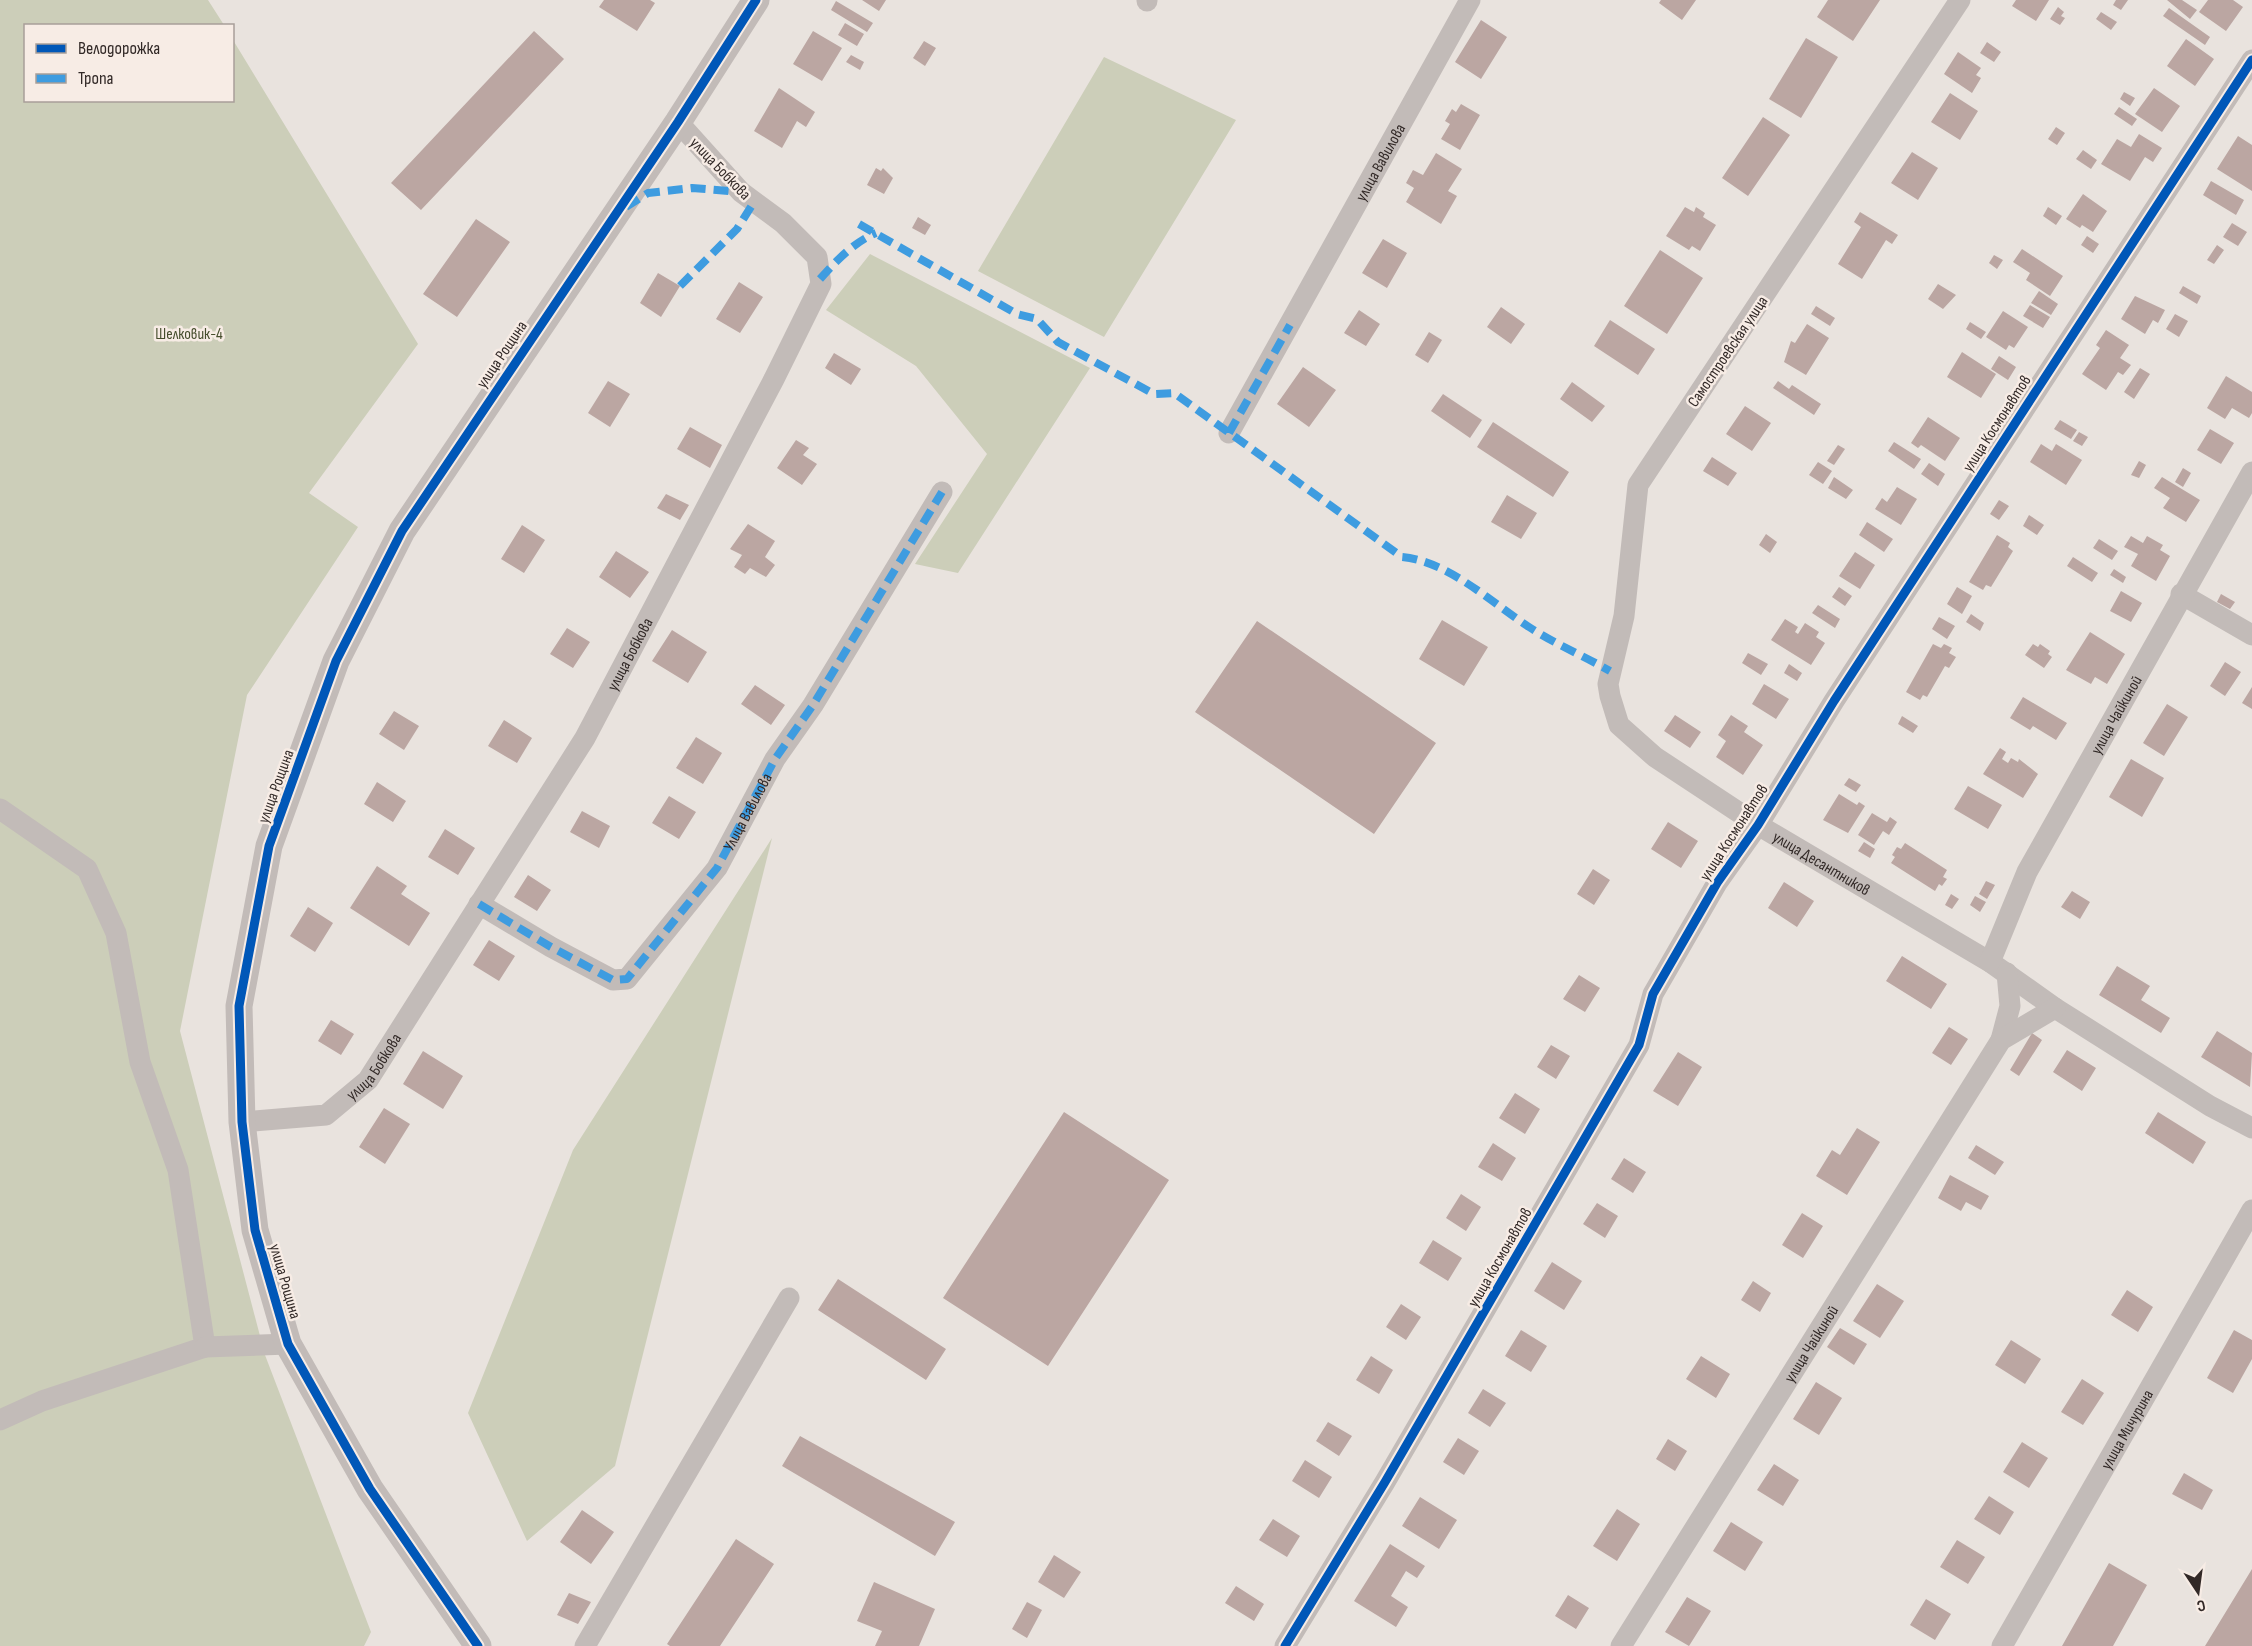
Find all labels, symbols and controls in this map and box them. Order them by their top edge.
legend [24,24,234,102]
text: Велодорожка [78,38,160,59]
text: Тропа [78,68,114,89]
street label: улица Вавилова [1352,121,1410,205]
street label: улица Бобкова [686,134,754,204]
street label: Самостроевская улица [1684,293,1772,411]
street label: улица Рощина [473,318,532,392]
park label: Шелковик-4 [155,325,223,344]
street label: улица Космонавтов [1959,372,2036,476]
street label: улица Бобкова [604,615,658,694]
street label: улица Чайкиной [2087,673,2147,758]
street label: улица Рощина [254,747,298,826]
street label: Улица Вавилова [720,770,777,854]
street label: улица Космонавтов [1696,781,1773,885]
street label: улица Десантников [1769,828,1873,900]
street label: улица Бобкова [343,1030,406,1105]
street label: улица Космонавтов [1464,1205,1536,1311]
street label: улица Рощина [265,1242,304,1321]
street label: улица Чайкиной [1781,1302,1843,1386]
street label: улица Мичурина [2097,1387,2158,1473]
north arrow [2168,1562,2228,1622]
text: С [2195,1595,2207,1615]

